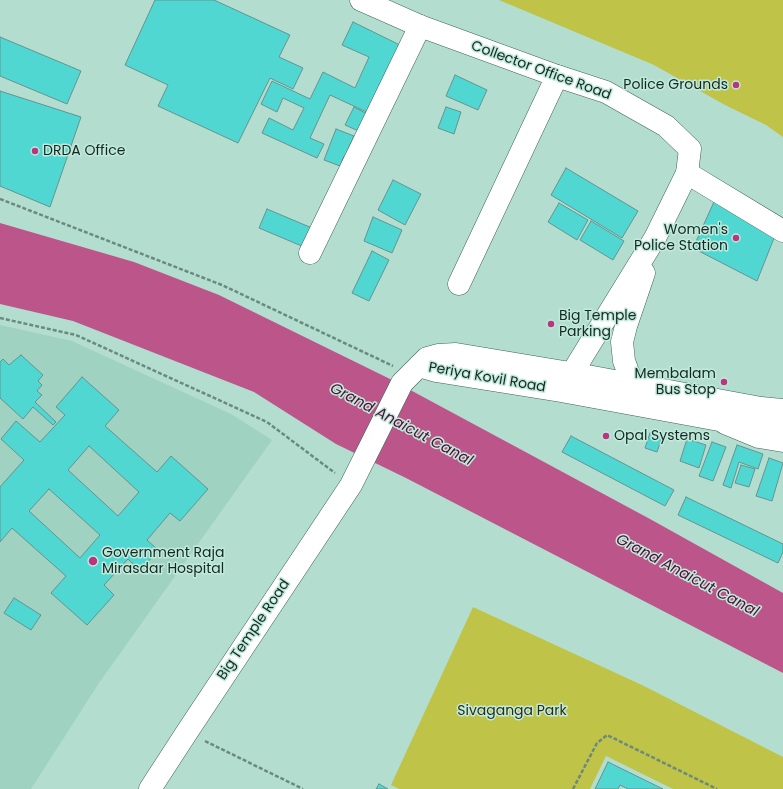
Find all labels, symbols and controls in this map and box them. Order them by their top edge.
street label: Collector Office Road [469,38,613,104]
place label: Police Grounds [623,77,728,93]
marker: Police Grounds [731,80,741,90]
place label: DRDA Office [43,143,125,159]
marker: DRDA Office [30,146,40,156]
place label: Women's Police Station [634,222,728,254]
marker: Women's Police Station [731,233,741,243]
place label: Big Temple Parking [559,308,636,340]
marker: Big Temple Parking [546,319,556,329]
street label: Periya Kovil Road [427,359,547,397]
place label: Membalam Bus Stop [635,366,716,398]
marker: Membalam Bus Stop [719,377,729,387]
water label: Grand Anaicut Canal [327,380,475,470]
place label: Opal Systems [614,428,710,444]
marker: Opal Systems [601,431,611,441]
water label: Grand Anaicut Canal [613,531,761,621]
place label: Government Raja Mirasdar Hospital [102,545,224,578]
marker: Government Raja Mirasdar Hospital [87,555,99,567]
street label: Big Temple Road [214,577,294,683]
park label: Sivaganga Park [457,703,567,719]

